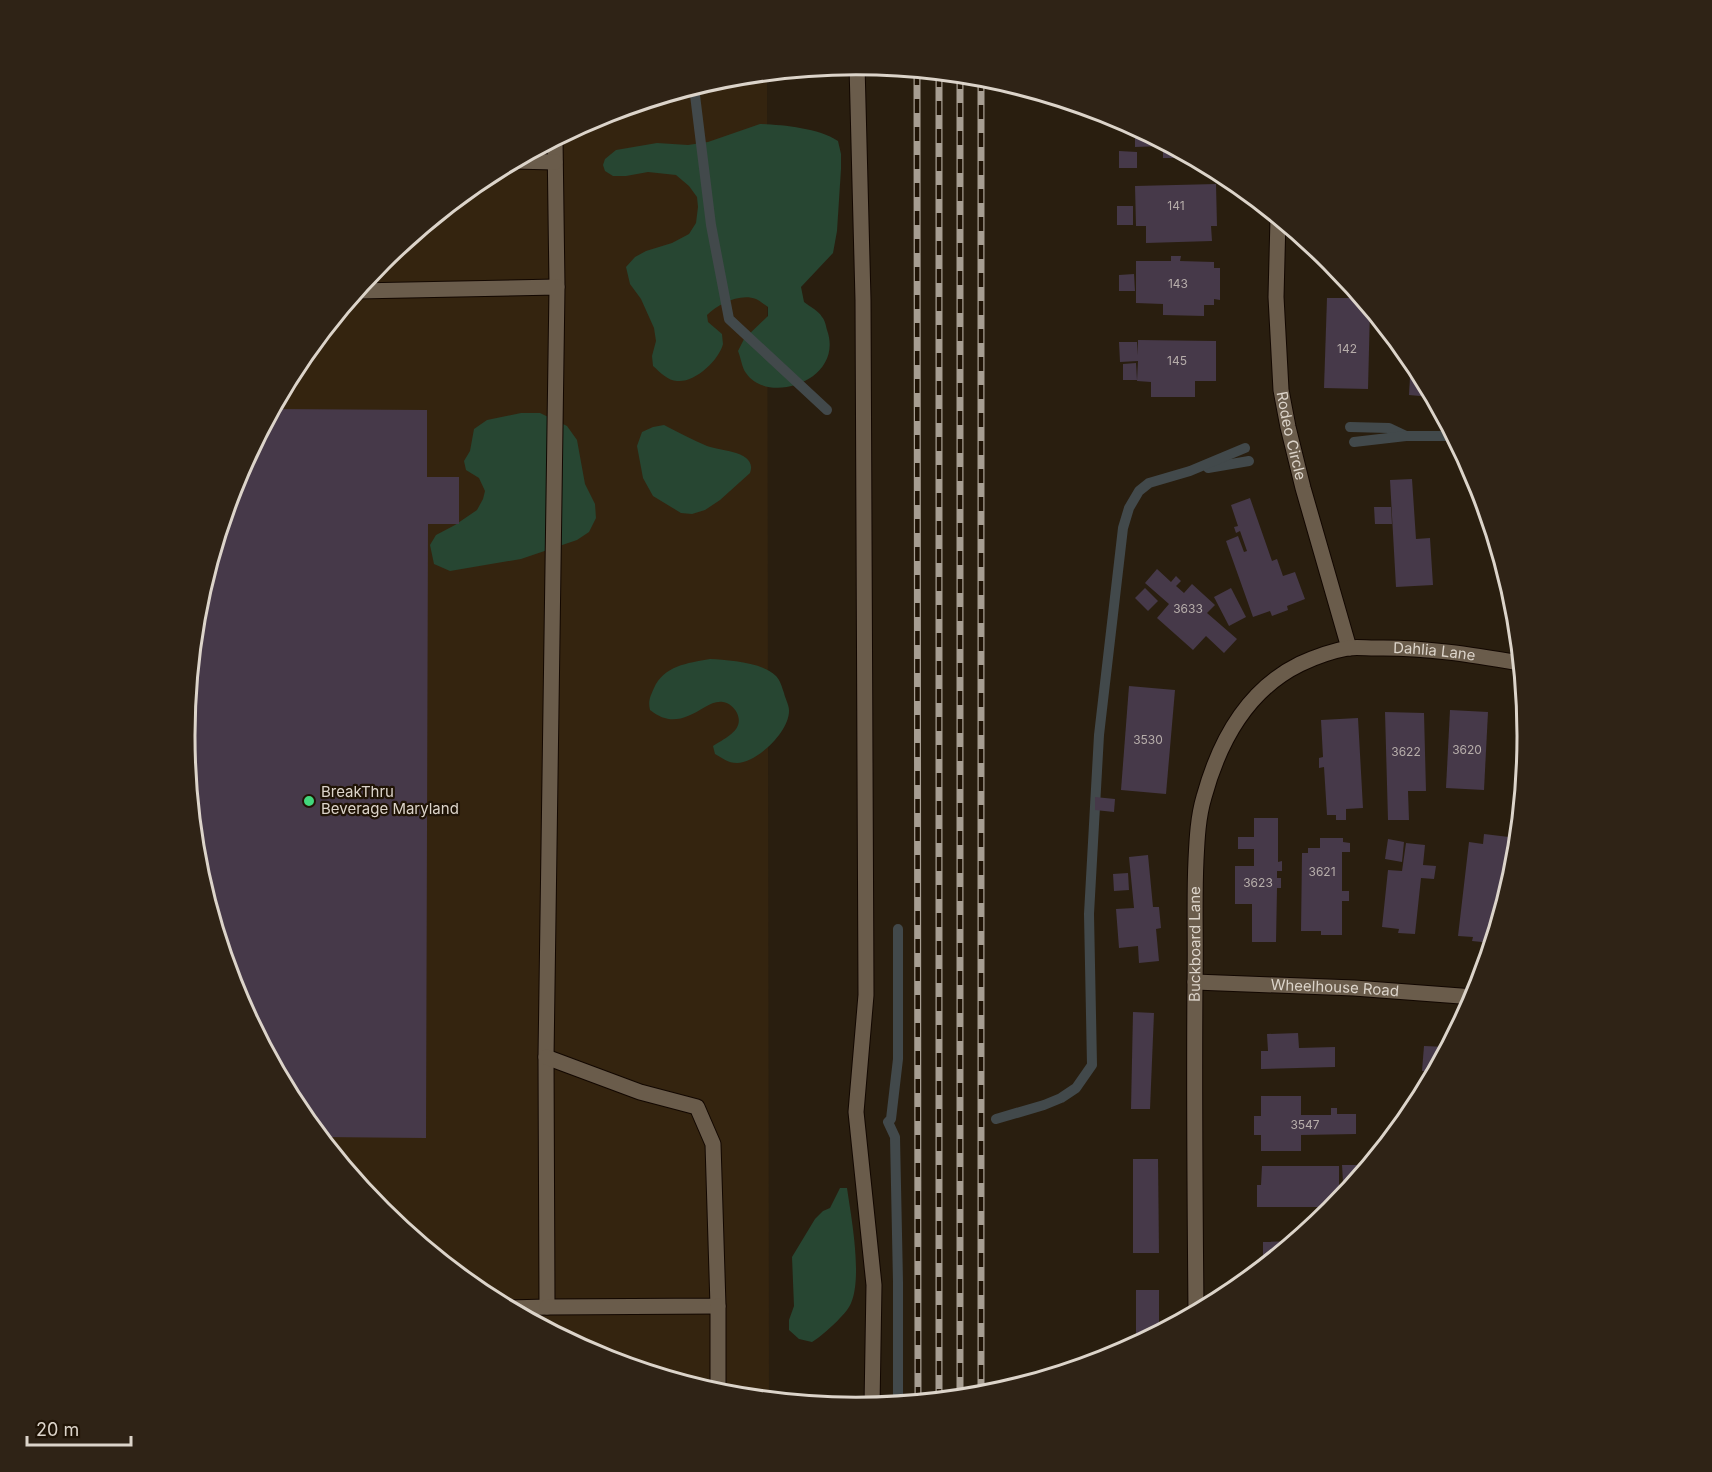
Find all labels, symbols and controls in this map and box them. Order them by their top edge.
house number: 141 [1167,198,1185,213]
house number: 143 [1168,276,1188,291]
house number: 142 [1337,341,1357,356]
house number: 145 [1167,353,1187,368]
street label: Rodeo Circle [1272,390,1311,482]
house number: 3633 [1173,601,1203,616]
street label: Dahlia Lane [1393,638,1477,665]
house number: 3530 [1133,732,1163,747]
house number: 3620 [1452,742,1482,757]
house number: 3622 [1391,744,1421,759]
place label: BreakThru Beverage Maryland [321,782,459,818]
marker: BreakThru Beverage Maryland [302,794,316,808]
house number: 3621 [1308,864,1336,879]
house number: 3623 [1243,875,1273,890]
street label: Buckboard Lane [1185,886,1204,1002]
street label: Wheelhouse Road [1270,975,1400,1000]
house number: 3547 [1290,1117,1320,1132]
scale bar [27,1409,130,1447]
text: 20 m [36,1419,79,1440]

